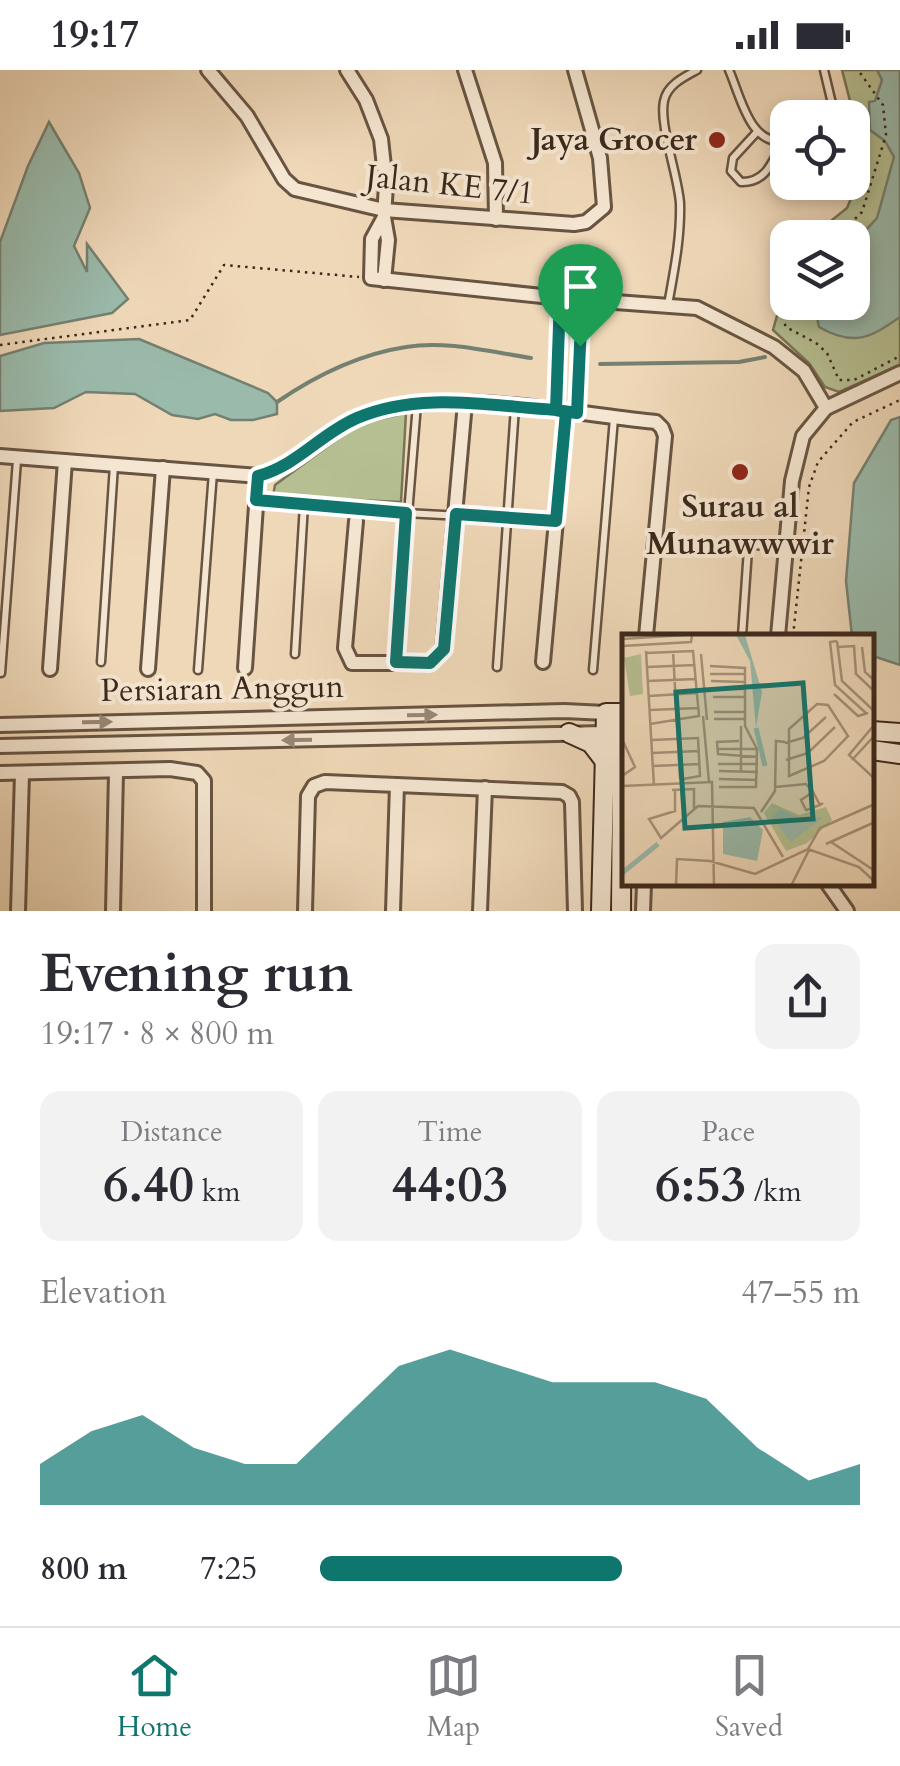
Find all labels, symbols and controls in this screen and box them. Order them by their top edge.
text: 19:17 [50,9,139,61]
map controls [770,100,870,320]
button: locate [770,100,870,200]
place label: Jaya Grocer [526,118,697,162]
marker: Jaya Grocer [706,129,728,151]
street label: Jalan KE 7/1 [360,154,536,216]
button: layers [770,220,870,320]
pin [538,244,623,347]
icon: arrive [553,259,608,314]
marker: Surau al Munawwwir [729,461,751,483]
place label: Surau al Munawwwir [646,485,834,566]
inset map [622,634,875,886]
street label: Persiaran Anggun [100,665,344,713]
one-way arrow [407,706,439,722]
one-way arrow [82,714,114,730]
one-way arrow [281,732,313,748]
text: Evening run [40,937,353,1011]
button: share [755,944,860,1049]
text: 19:17 · 8 × 800 m [40,1012,274,1056]
text: Distance [120,1113,223,1151]
text: Time [418,1113,482,1151]
text: Pace [701,1113,755,1151]
text: 6.40 [103,1151,194,1219]
text: 44:03 [392,1151,508,1219]
text: 6:53 [655,1151,746,1219]
text: km [194,1173,240,1211]
text: /km [746,1173,802,1211]
text: Elevation [40,1271,167,1315]
text: 47–55 m [741,1271,860,1315]
text: 800 m [40,1547,127,1591]
text: 7:25 [200,1547,257,1591]
tab: Home [117,1648,192,1746]
tab: Map [426,1648,481,1746]
tab: Saved [715,1648,783,1746]

